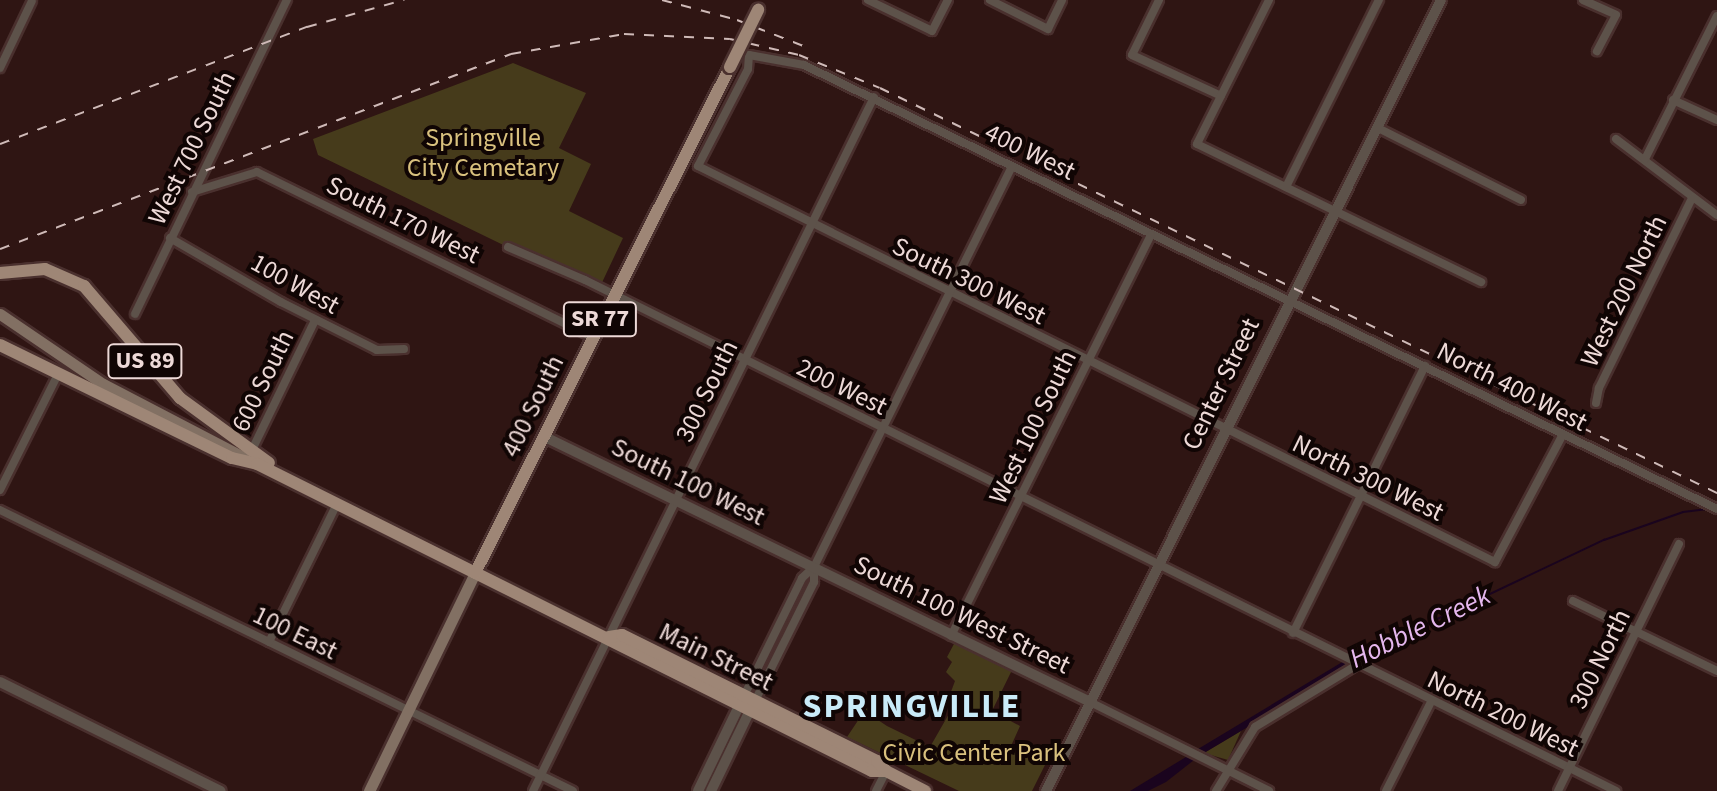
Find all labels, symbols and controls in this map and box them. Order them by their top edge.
street label: West 700 South [141,66,243,230]
street label: 400 West [980,117,1080,187]
park label: Springville City Cemetary [407,122,559,184]
street label: South 170 West [321,169,485,271]
street label: West 200 North [1574,210,1674,372]
street label: South 300 West [887,230,1051,332]
street label: 100 West [245,247,345,321]
road number: SR 77 [562,299,638,339]
street label: Center Street [1176,313,1266,455]
street label: 600 South [225,325,301,437]
street label: 300 South [669,335,745,447]
street label: North 400 West [1432,336,1592,438]
road number: US 89 [107,341,183,381]
street label: West 100 South [982,345,1084,509]
street label: 400 South [495,350,571,462]
street label: 200 West [792,352,892,422]
street label: North 300 West [1287,428,1449,528]
street label: South 100 West [606,431,770,533]
street label: South 100 West Street [849,549,1075,681]
water label: Hobble Creek [1344,578,1496,676]
street label: 100 East [248,599,342,667]
street label: 300 North [1563,604,1637,714]
street label: Main Street [654,616,778,698]
street label: North 200 West [1422,664,1584,764]
district label: SPRINGVILLE [803,687,1021,727]
park label: Civic Center Park [883,737,1065,769]

